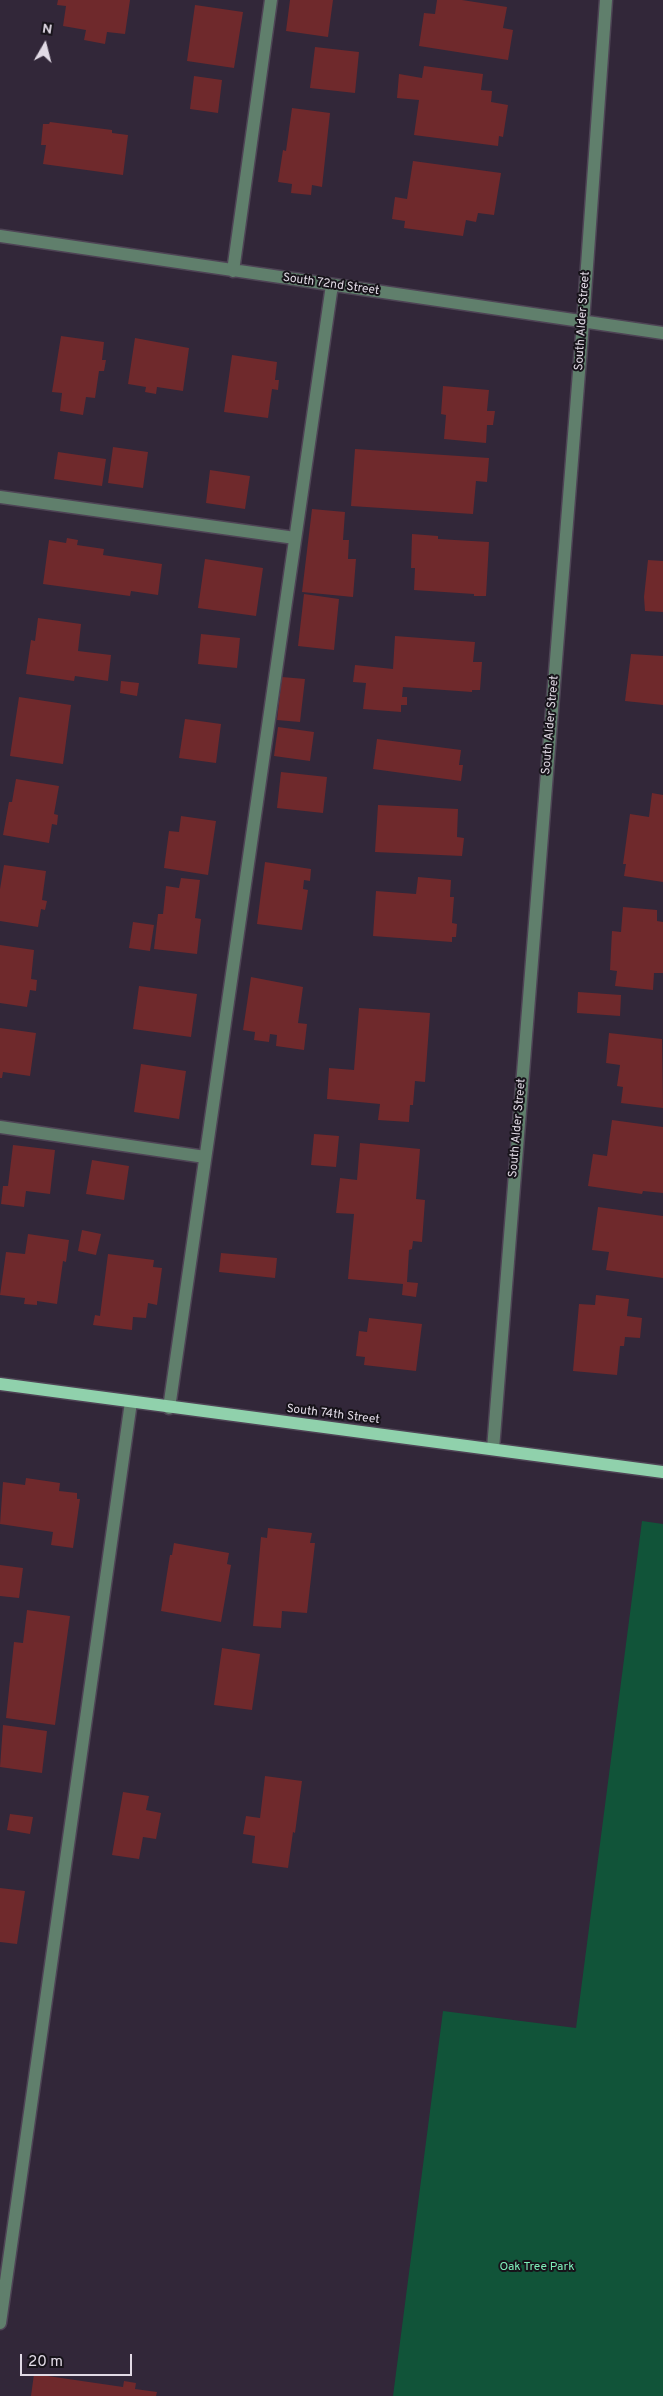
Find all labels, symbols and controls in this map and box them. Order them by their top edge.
north arrow [20,20,70,70]
text: N [41,21,53,39]
street label: South 72nd Street [282,271,380,299]
street label: South Alder Street [572,271,594,371]
street label: South Alder Street [539,675,563,775]
street label: South Alder Street [506,1078,530,1178]
street label: South 74th Street [286,1402,380,1428]
park label: Oak Tree Park [499,2261,575,2275]
scale bar [22,2344,135,2376]
text: 20 m [28,2353,63,2372]

